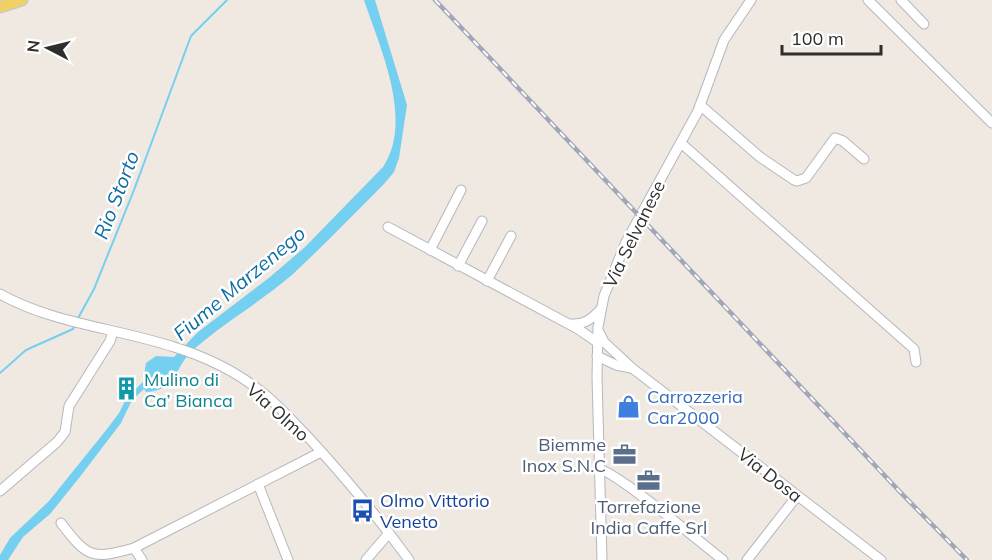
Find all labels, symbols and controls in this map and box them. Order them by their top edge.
north arrow [18,18,78,78]
scale bar [782,18,881,56]
text: 100 m [791,27,844,50]
text: N [22,39,44,53]
water label: Rio Storto [88,148,144,242]
street label: Via Selvanese [598,176,670,292]
water label: Fiume Marzenego [168,220,310,346]
place label: Mulino di Ca’ Bianca [144,368,233,412]
building icon: Mulino di Ca’ Bianca [113,376,139,402]
street label: Via Olmo [242,378,314,446]
place label: Carrozzeria Car2000 [647,385,743,429]
shop icon: Carrozzeria Car2000 [616,393,642,419]
place label: Biemme Inox S.N.C [522,433,606,477]
office icon: Biemme Inox S.N.C [611,441,637,467]
street label: Via Dosa [733,443,807,507]
office icon: Torrefazione India Caffe Srl [636,467,662,493]
place label: Olmo Vittorio Veneto [380,489,489,533]
place label: Torrefazione India Caffe Srl [591,495,707,539]
bus stop icon: Olmo Vittorio Veneto [349,497,375,523]

